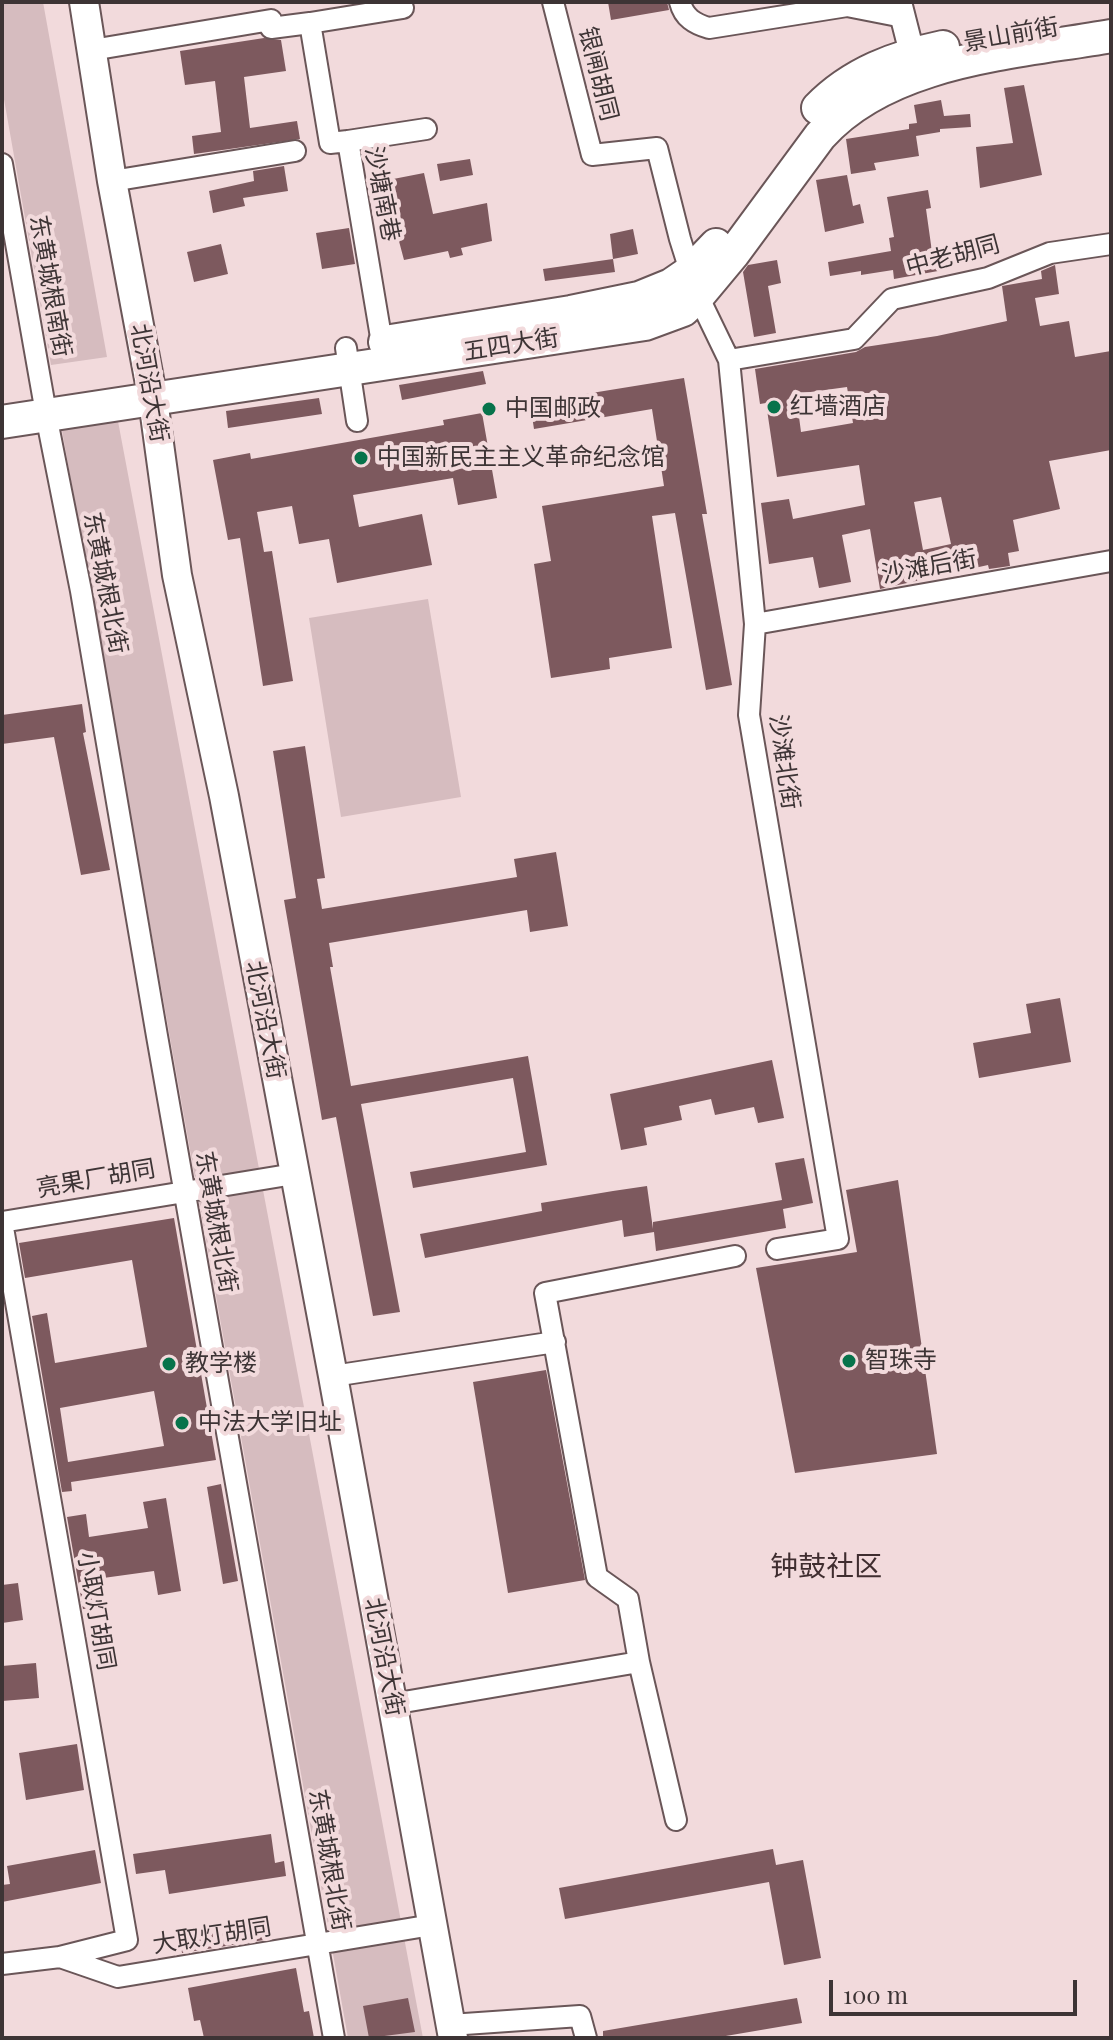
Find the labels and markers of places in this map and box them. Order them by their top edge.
place label: 红墙酒店 [790,393,886,421]
place label: 中国邮政 [505,395,601,423]
marker: 红墙酒店 [765,398,783,416]
marker: 中国邮政 [480,400,498,418]
place label: 中国新民主主义革命纪念馆 [377,444,665,472]
marker: 中国新民主主义革命纪念馆 [352,449,370,467]
place label: 智珠寺 [865,1347,937,1375]
place label: 教学楼 [185,1350,257,1378]
marker: 智珠寺 [840,1352,858,1370]
marker: 教学楼 [160,1355,178,1373]
place label: 中法大学旧址 [198,1409,342,1437]
marker: 中法大学旧址 [173,1414,191,1432]

